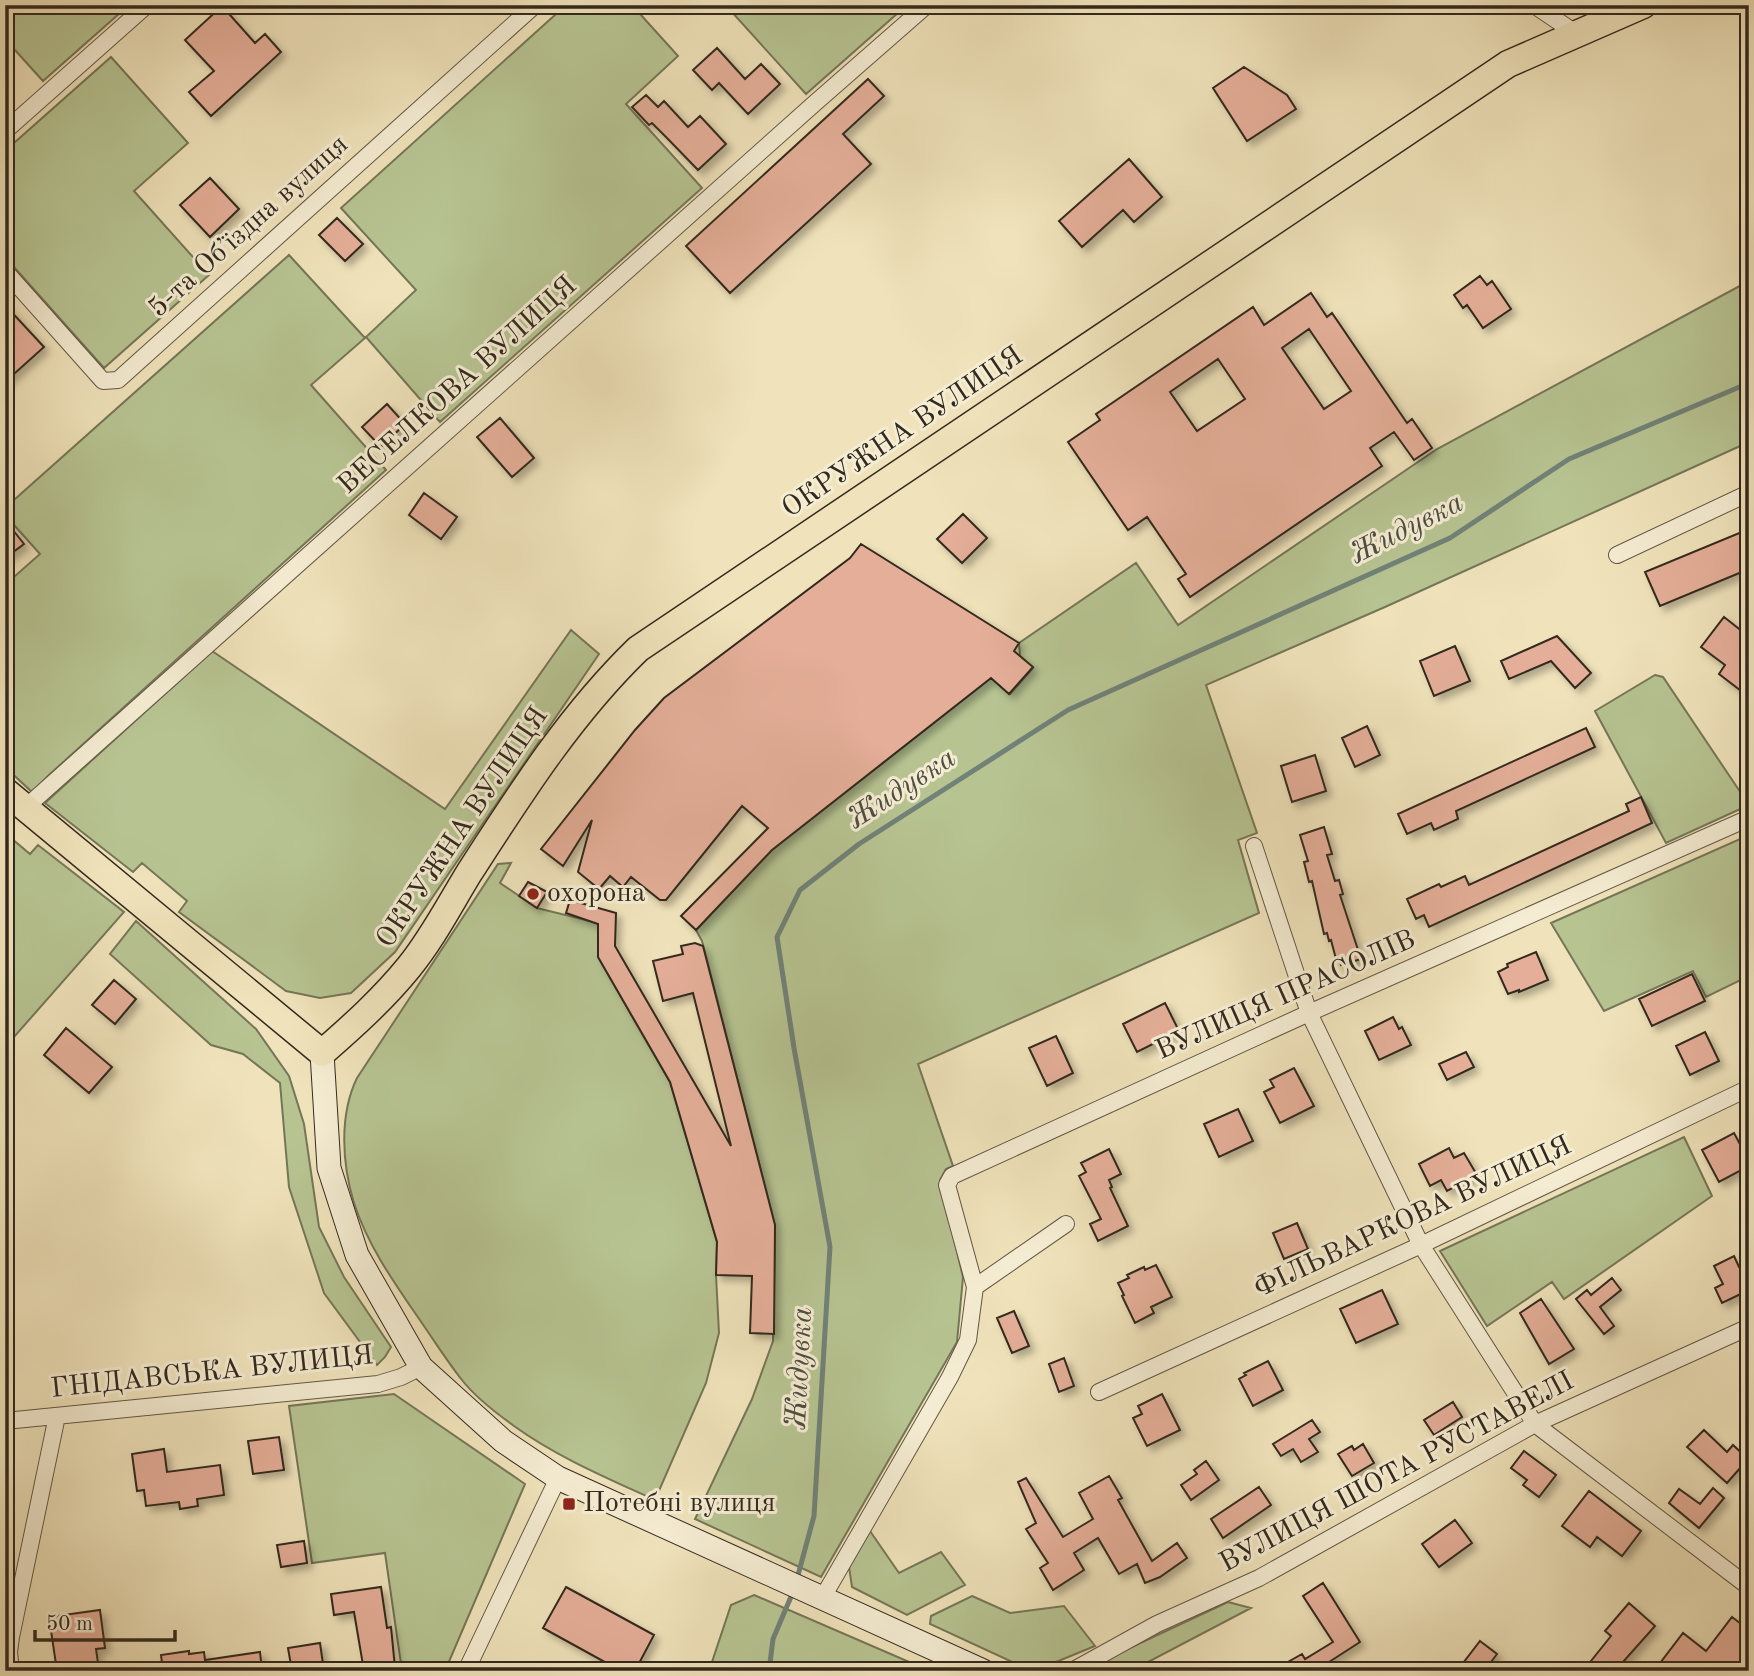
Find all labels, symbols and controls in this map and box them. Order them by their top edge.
street label: 5-та Обʼїздна вулиця [144,131,354,323]
street label: ВЕСЕЛКОВА ВУЛИЦЯ [333,272,583,500]
street label: ОКРУЖНА ВУЛИЦЯ [778,342,1028,524]
water label: Жидувка [1345,488,1469,570]
street label: ОКРУЖНА ВУЛИЦЯ [372,703,554,953]
water label: Жидувка [842,743,962,835]
place label: охорона [547,880,646,908]
marker: охорона [525,886,541,902]
street label: ВУЛИЦЯ ПРАСОЛІВ [1152,926,1420,1066]
street label: ФІЛЬВАРКОВА ВУЛИЦЯ [1250,1132,1576,1304]
water label: Жидувка [782,1306,818,1430]
street label: ГНІДАВСЬКА ВУЛИЦЯ [49,1342,375,1404]
street label: ВУЛИЦЯ ШОТА РУСТАВЕЛІ [1215,1368,1579,1578]
place label: Потебні вулиця [583,1490,775,1518]
marker: Потебні вулиця [561,1496,577,1512]
scale bar [35,1599,175,1643]
text: 50 m [46,1614,93,1635]

